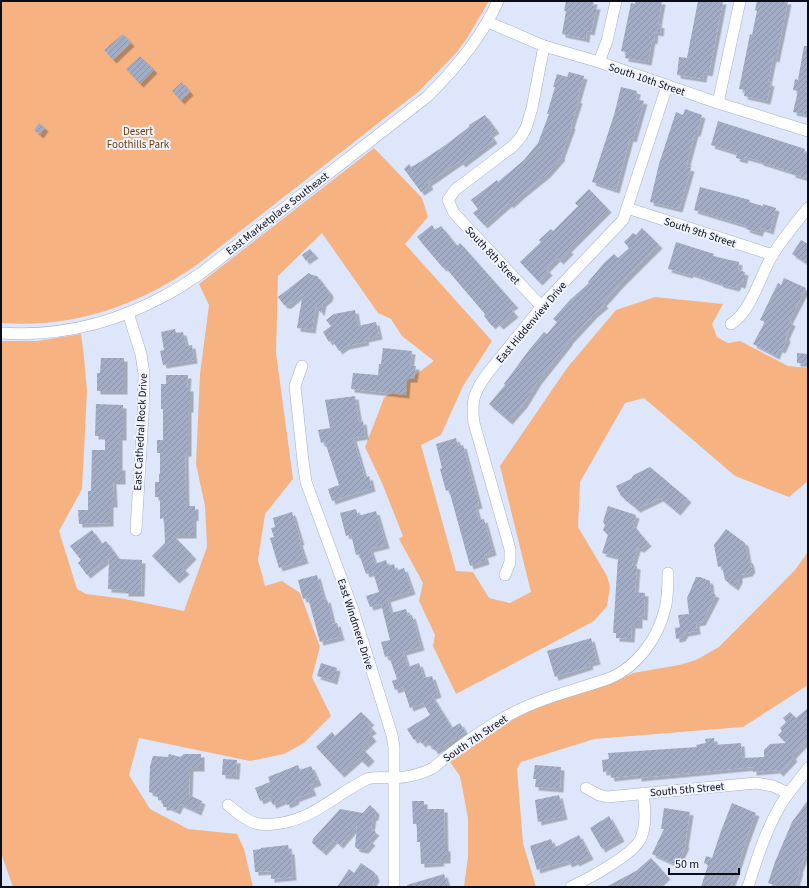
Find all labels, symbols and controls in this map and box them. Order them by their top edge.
street label: South 10th Street [607,59,687,100]
park label: Desert Foothills Park [107,124,170,152]
street label: East Marketplace Southeast [223,168,332,258]
street label: South 9th Street [662,214,738,251]
street label: South 8th Street [462,223,524,288]
street label: East Hiddenview Drive [493,278,570,366]
street label: East Cathedral Rock Drive [130,373,151,491]
street label: East Windmere Drive [334,577,377,672]
street label: South 7th Street [440,711,511,766]
street label: South 5th Street [649,779,725,800]
scale bar [669,850,739,876]
text: 50 m [675,856,699,873]

